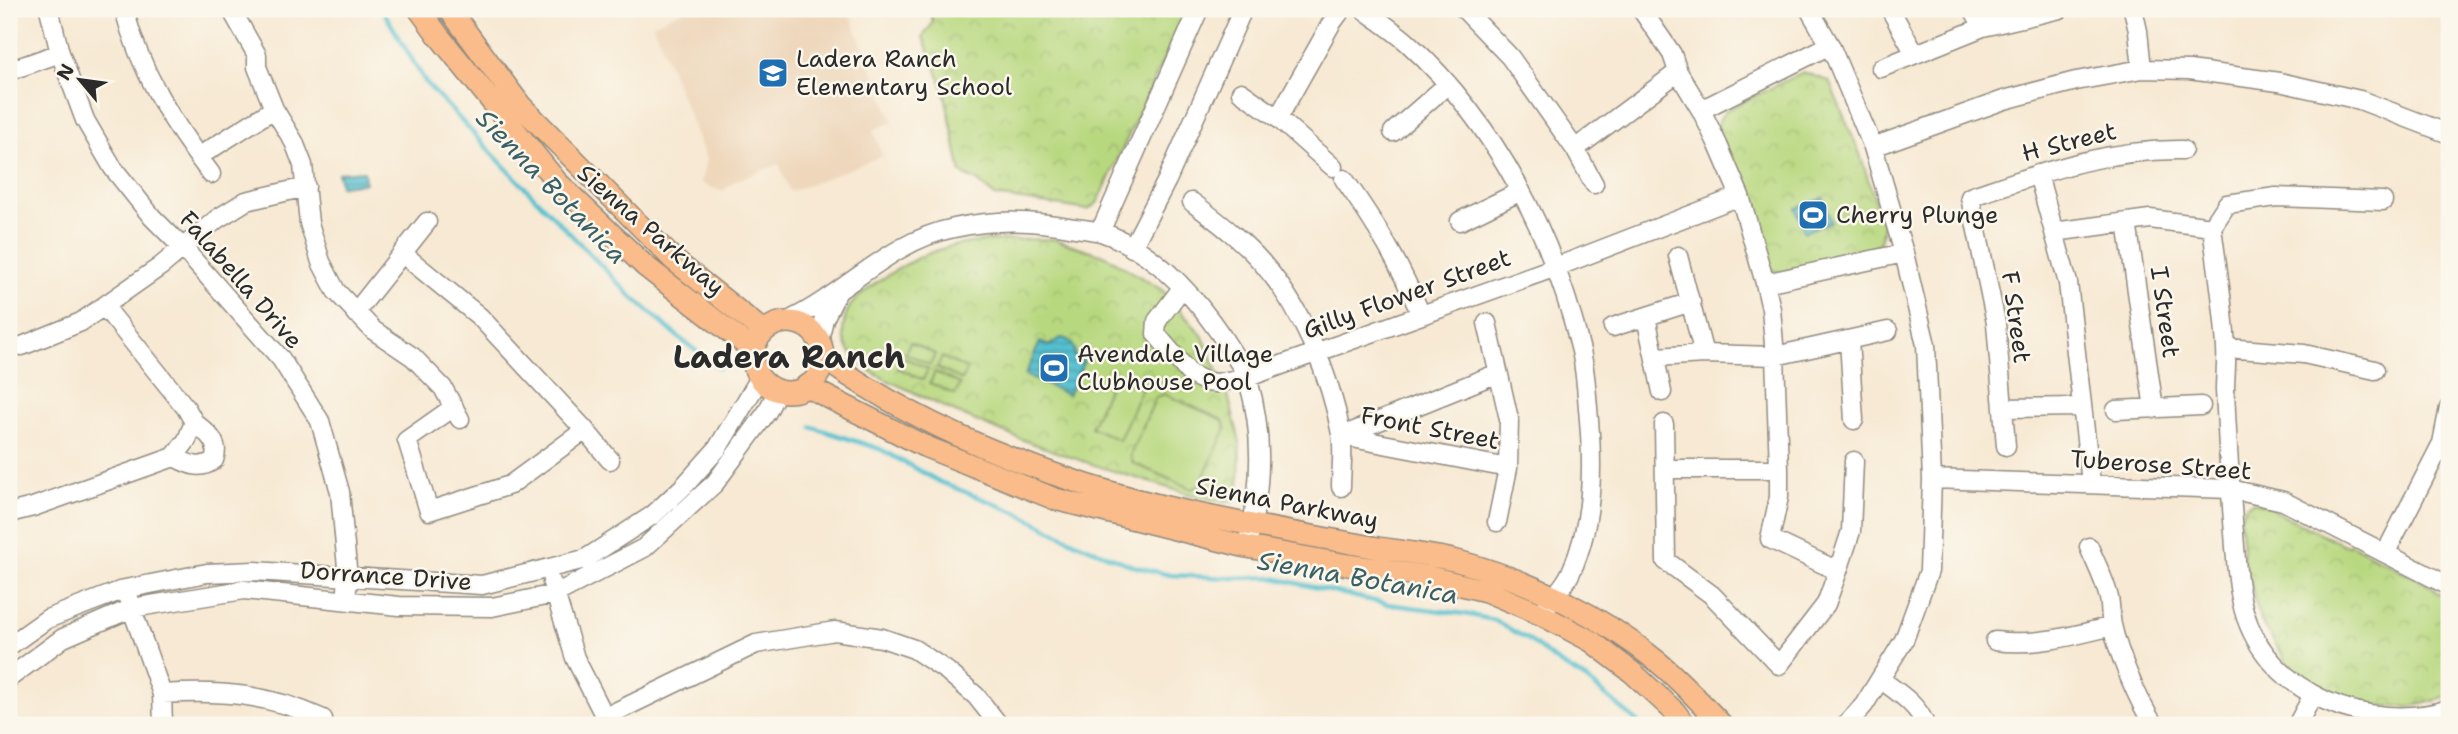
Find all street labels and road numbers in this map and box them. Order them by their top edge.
street label: H Street [2018,115,2120,169]
street label: Sienna Parkway [570,157,732,303]
street label: Falabella Drive [172,204,310,356]
street label: Gilly Flower Street [1299,242,1515,346]
street label: I Street [2143,264,2187,360]
street label: F Street [1994,269,2038,365]
street label: Front Street [1358,399,1502,457]
street label: Tuberose Street [2069,443,2253,487]
street label: Sienna Parkway [1193,470,1381,536]
street label: Dorrance Drive [299,554,473,598]

